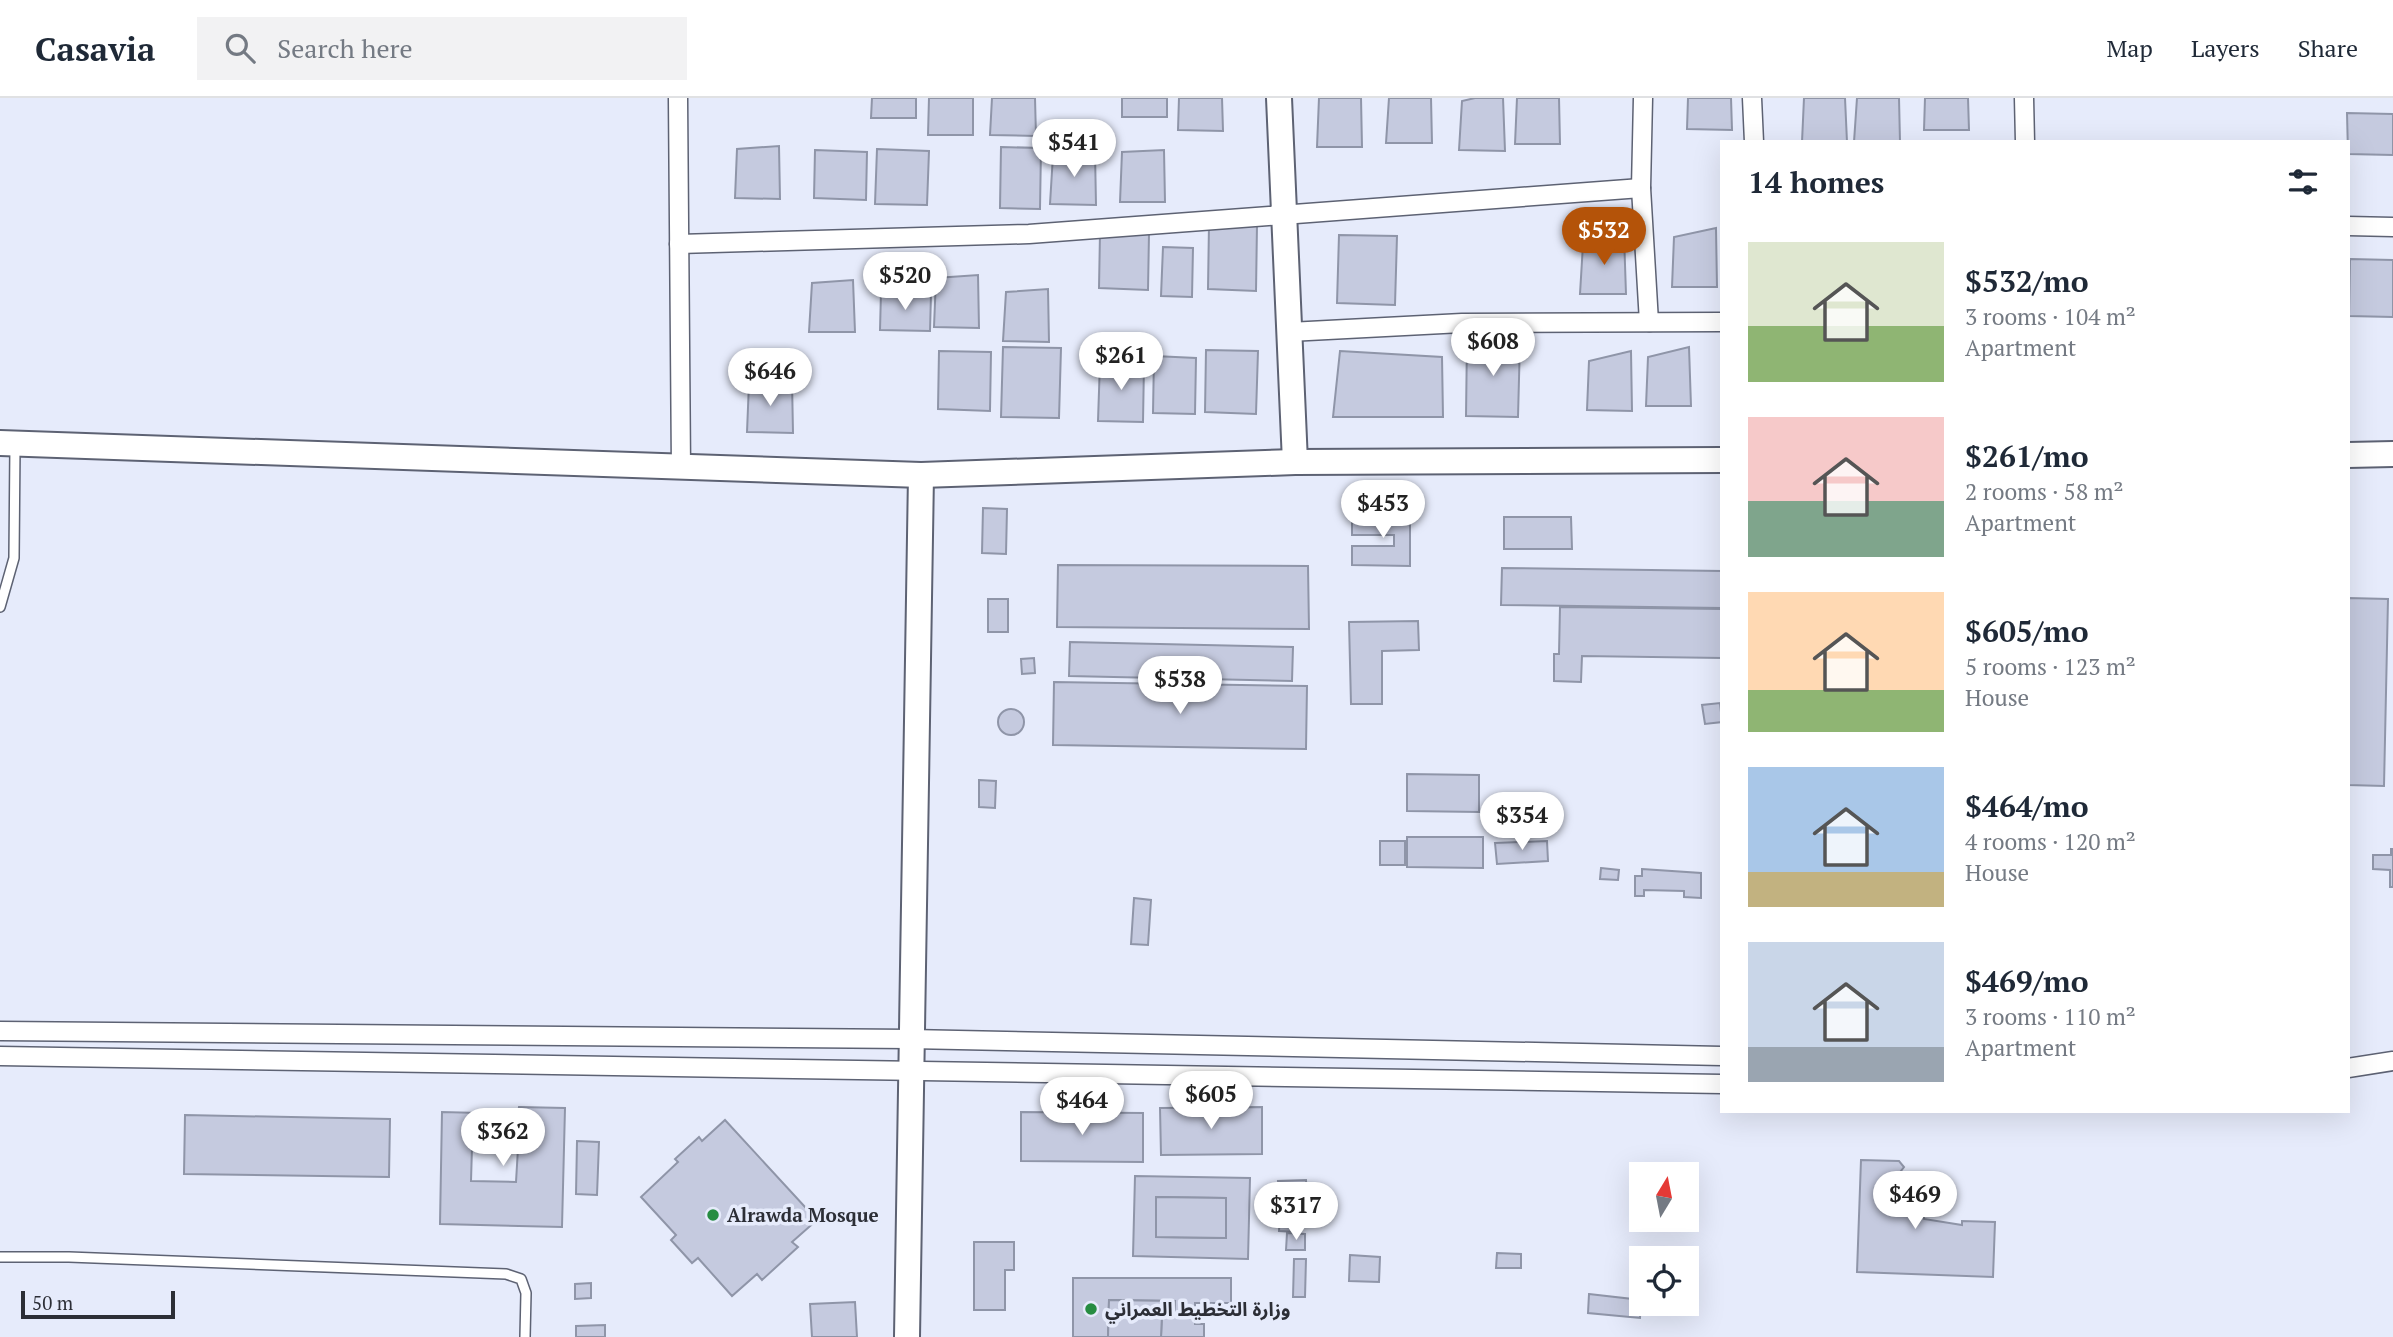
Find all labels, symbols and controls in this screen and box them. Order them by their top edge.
search box [197,17,687,80]
text: Casavia [35,27,155,70]
icon: search [221,29,259,67]
text: Search here [277,31,413,65]
text: Map [2106,32,2153,64]
text: Layers [2191,32,2260,64]
text: Share [2298,32,2358,64]
pin: $541 [1033,120,1115,179]
text: $541 [1048,126,1100,157]
text: 14 homes [1748,162,1884,202]
icon: filters [2284,163,2322,201]
pin: $532 [1563,208,1645,267]
text: $532 [1578,214,1630,245]
pin: $520 [864,252,946,312]
text: $520 [879,259,931,290]
text: $532/mo [1965,261,2089,301]
icon: home [1804,270,1888,354]
text: 3 rooms · 104 m² [1965,301,2136,332]
pin: $608 [1452,318,1534,378]
text: $608 [1467,325,1519,356]
pin: $261 [1080,332,1162,392]
text: Apartment [1965,332,2076,363]
text: $261 [1095,339,1147,370]
pin: $646 [729,348,811,408]
text: $646 [744,355,796,386]
text: $261/mo [1965,436,2089,476]
icon: home [1804,445,1888,529]
text: 2 rooms · 58 m² [1965,476,2124,507]
pin: $453 [1342,480,1424,540]
text: $453 [1357,487,1409,518]
text: Apartment [1965,507,2076,538]
text: $605/mo [1965,611,2089,651]
icon: home [1804,620,1888,704]
text: 5 rooms · 123 m² [1965,651,2136,682]
pin: $538 [1139,656,1221,716]
text: $538 [1154,663,1206,694]
text: House [1965,682,2029,713]
text: $464/mo [1965,786,2089,826]
pin: $354 [1481,792,1563,852]
icon: home [1804,795,1888,879]
text: $354 [1496,799,1548,830]
text: 4 rooms · 120 m² [1965,826,2136,857]
text: House [1965,857,2029,888]
text: $469/mo [1965,961,2089,1001]
icon: home [1804,970,1888,1054]
text: 3 rooms · 110 m² [1965,1001,2136,1032]
text: Apartment [1965,1032,2076,1063]
pin: $605 [1170,1072,1252,1131]
pin: $464 [1041,1077,1123,1137]
text: $605 [1185,1078,1237,1109]
text: $464 [1056,1084,1108,1115]
pin: $362 [462,1108,544,1168]
text: $362 [477,1115,529,1146]
north arrow [1629,1162,1699,1232]
map controls [1629,1162,1699,1316]
pin: $469 [1874,1172,1956,1231]
text: $469 [1889,1178,1941,1209]
pin: $317 [1255,1182,1337,1242]
text: $317 [1270,1189,1322,1220]
place label: Alrawda Mosque [727,1202,879,1227]
marker: Alrawda Mosque [705,1207,721,1223]
button: locate [1629,1246,1699,1316]
scale bar [21,1288,175,1320]
text: 50 m [32,1290,73,1315]
place label: وزارة التخطيط العمراني [1105,1296,1290,1324]
marker: وزارة التخطيط العمراني [1083,1301,1099,1317]

